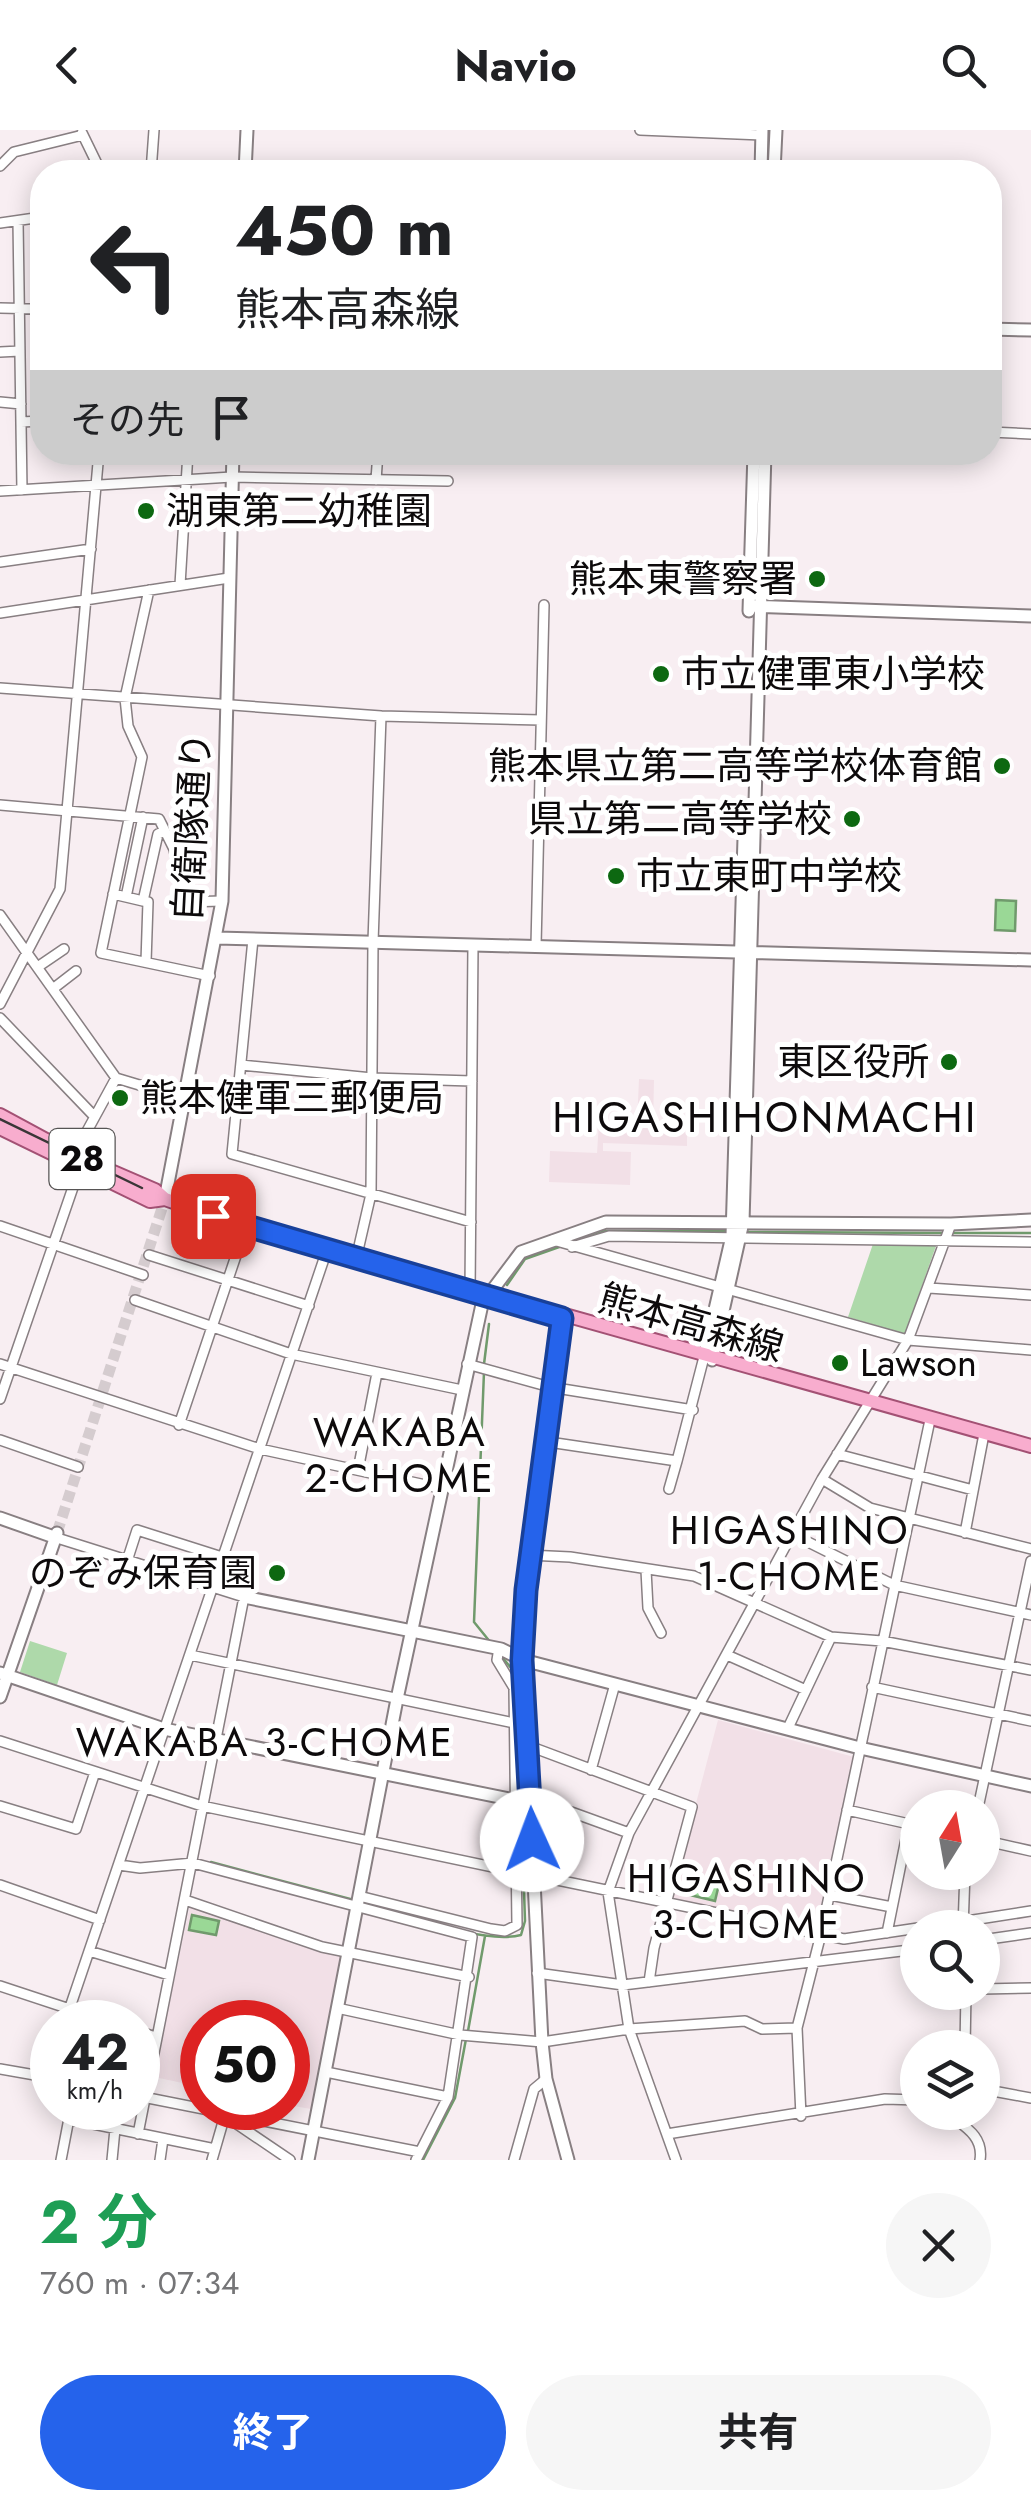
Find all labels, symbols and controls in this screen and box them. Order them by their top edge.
text: Navio [454,33,577,98]
icon: back [40,38,95,93]
icon: search [936,38,991,93]
text: 450 m [235,180,454,281]
icon: left [70,200,200,330]
text: 熊本高森線 [235,277,460,342]
icon: arrive [204,390,259,445]
text: その先 [70,392,184,447]
place label: 湖東第二幼稚園 [166,483,432,538]
marker: 湖東第二幼稚園 [135,500,157,522]
place label: 熊本東警察署 [569,551,797,606]
marker: 熊本東警察署 [806,568,828,590]
place label: 市立健軍東小学校 [681,646,985,701]
marker: 市立健軍東小学校 [650,663,672,685]
street label: 自衛隊通り [159,731,224,923]
place label: 熊本県立第二高等学校体育館 [488,738,982,793]
marker: 熊本県立第二高等学校体育館 [991,755,1013,777]
place label: 県立第二高等学校 [528,791,832,846]
marker: 県立第二高等学校 [841,808,863,830]
place label: 市立東町中学校 [636,848,902,903]
marker: 市立東町中学校 [605,865,627,887]
place label: 東区役所 [777,1034,929,1089]
marker: 東区役所 [938,1051,960,1073]
place label: 熊本健軍三郵便局 [140,1070,444,1125]
marker: 熊本健軍三郵便局 [109,1087,131,1109]
district label: HIGASHIHONMACHI [552,1087,978,1148]
road number: 28 [49,1129,114,1189]
pin [171,1174,256,1259]
icon: arrive [186,1189,241,1244]
street label: 熊本高森線 [592,1270,790,1375]
place label: Lawson [860,1335,977,1390]
marker: Lawson [829,1352,851,1374]
district label: WAKABA 2-CHOME [305,1403,495,1507]
district label: HIGASHINO 1-CHOME [670,1501,910,1605]
place label: のぞみ保育園 [29,1545,257,1600]
marker: のぞみ保育園 [266,1562,288,1584]
district label: WAKABA 3-CHOME [76,1713,454,1771]
position arrow [480,1788,584,1892]
north arrow [900,1790,1000,1890]
map controls [900,1790,1000,2130]
district label: HIGASHINO 3-CHOME [627,1849,867,1953]
button: search [900,1910,1000,2010]
speed limit sign: 50 [180,2000,310,2130]
text: 42 [61,2016,129,2089]
button: layers [900,2030,1000,2130]
text: km/h [67,2072,123,2108]
text: 2 分 [40,2179,157,2266]
button: close [886,2193,991,2298]
text: 760 m · 07:34 [40,2260,240,2306]
button: 終了 [40,2375,506,2490]
button: 共有 [526,2375,991,2490]

